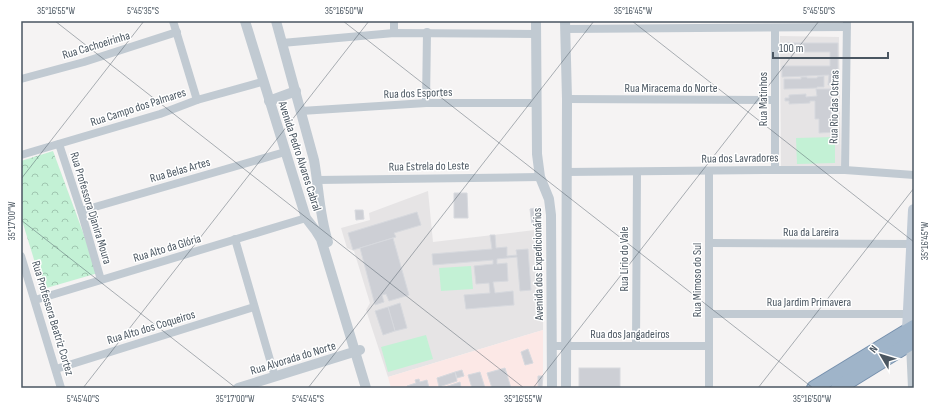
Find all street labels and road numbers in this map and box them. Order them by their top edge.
street label: Rua Cachoeirinha [61,28,132,63]
street label: Rua Rio das Ostras [826,70,843,144]
street label: Rua Matinhos [756,72,771,126]
street label: Rua Miracema do Norte [624,81,718,96]
street label: Rua Campo dos Palmares [88,85,188,130]
street label: Rua dos Esportes [383,85,453,102]
street label: Avenida Pedro Alvares Cabral [274,98,324,213]
street label: Rua Professora Djanira Moura [66,150,115,266]
street label: Rua dos Lavradores [701,150,779,167]
street label: Rua Belas Artes [148,155,212,186]
street label: Rua Estrela do Leste [389,158,470,175]
street label: Avenida dos Expedicionários [530,208,547,321]
street label: Rua da Lareira [783,225,839,240]
street label: Rua Lírio do Vale [617,226,632,291]
street label: Rua Alto da Glória [131,231,203,266]
street label: Rua Mimoso do Sul [690,243,705,317]
street label: Rua Professora Beatriz Cortez [28,259,77,378]
street label: Rua Jardim Primavera [767,295,852,310]
street label: Rua Alto dos Coqueiros [105,307,197,348]
street label: Rua dos Jangadeiros [590,327,670,342]
street label: Rua Alvorada do Norte [249,338,338,379]

